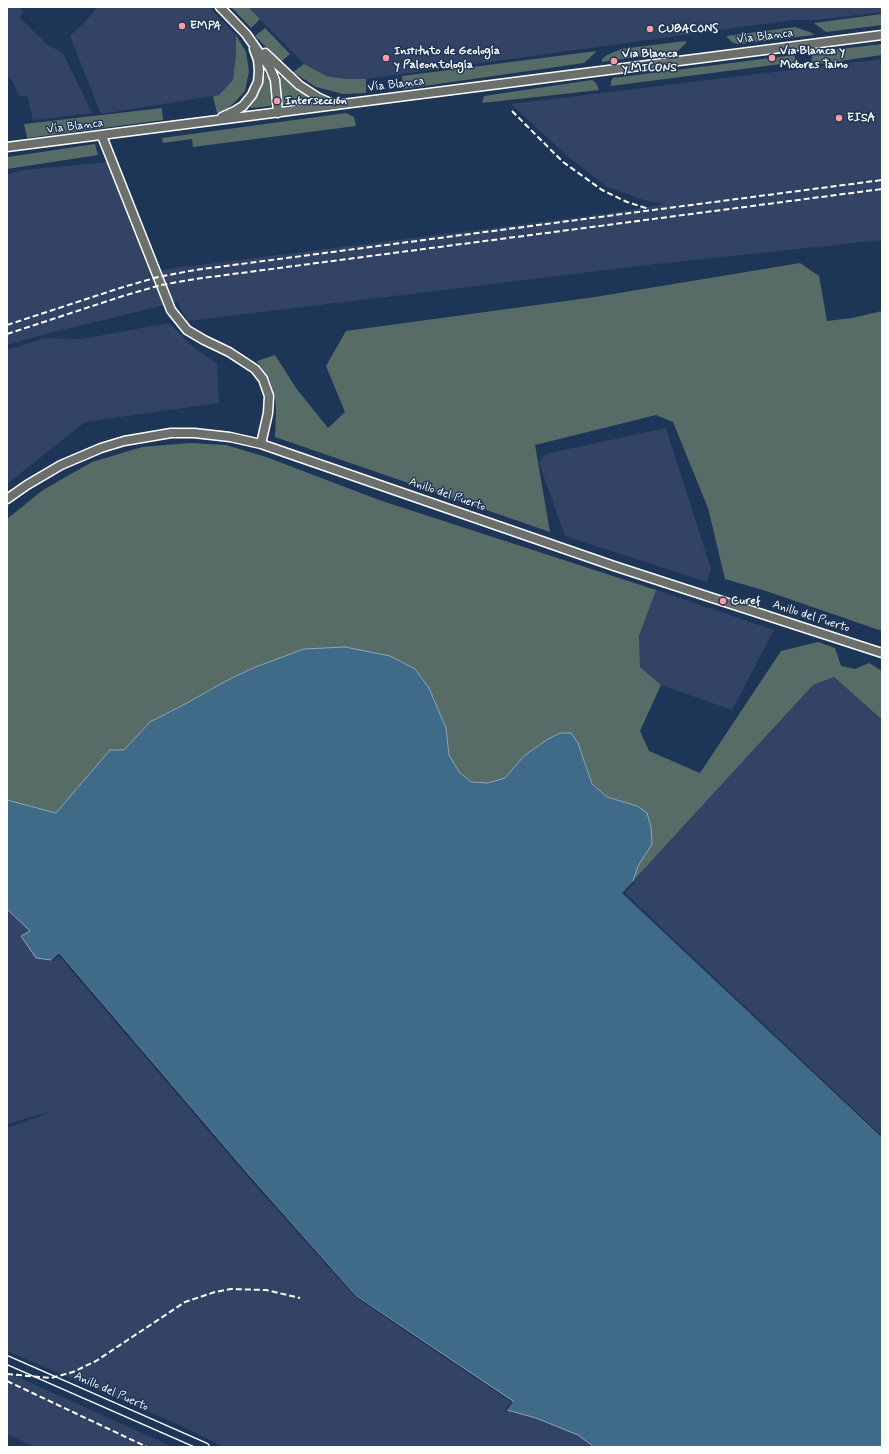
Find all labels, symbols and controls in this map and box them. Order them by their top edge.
place label: EMPA [190,19,221,33]
marker: EMPA [177,21,187,31]
place label: CUBACONS [658,22,718,36]
marker: CUBACONS [645,24,655,34]
street label: Vía Blanca [736,26,794,48]
place label: Instituto de Geología y Paleontología [394,44,500,72]
place label: Via Blanca y Motores Taino [780,44,848,72]
place label: Via Blanca y MICONS [622,47,678,75]
marker: Instituto de Geología y Paleontología [381,53,391,63]
marker: Via Blanca y Motores Taino [767,53,777,63]
marker: Via Blanca y MICONS [609,56,619,66]
street label: Vía Blanca [367,74,425,96]
place label: Intersección [285,94,347,108]
marker: Intersección [272,96,282,106]
place label: EISA [847,111,875,125]
marker: EISA [834,113,844,123]
street label: Vía Blanca [46,116,104,138]
street label: Anillo del Puerto [407,475,487,515]
place label: Curef [731,594,760,608]
marker: Curef [718,596,728,606]
street label: Anillo del Puerto [771,598,851,636]
street label: Anillo del Puerto [71,1369,151,1415]

